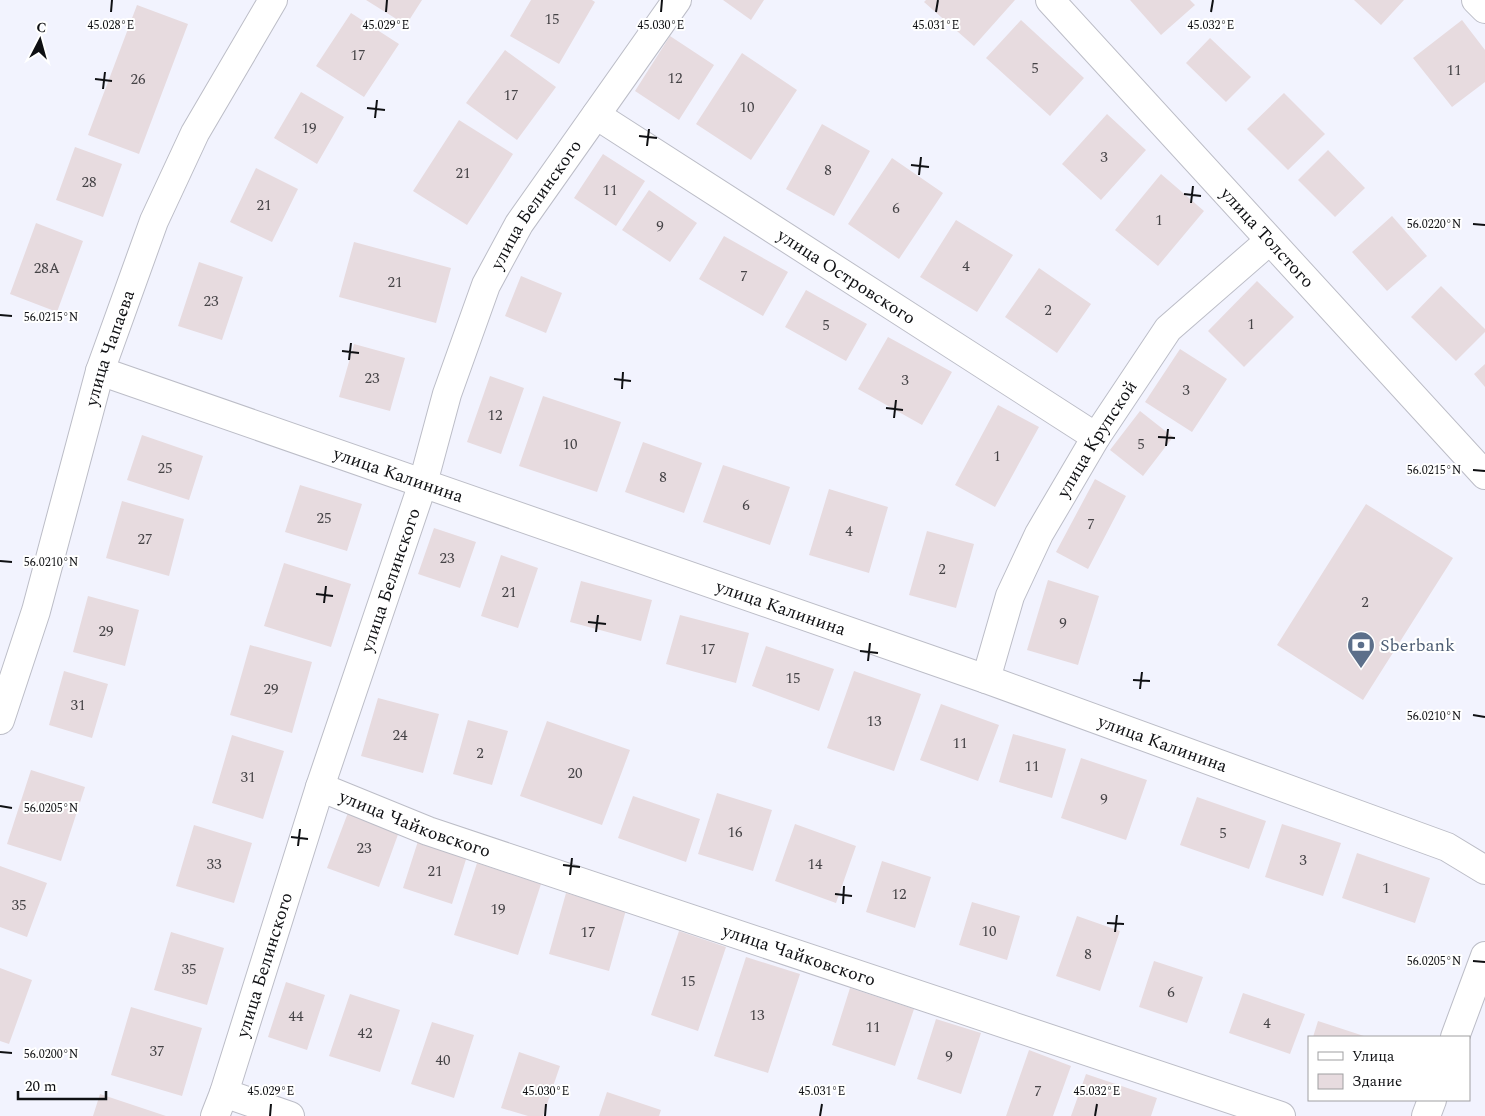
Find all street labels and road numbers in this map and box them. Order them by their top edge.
street label: улица Белинского [483,134,589,276]
street label: улица Толстого [1213,181,1321,294]
street label: улица Островского [771,222,921,331]
street label: улица Чапаева [78,286,142,410]
street label: улица Крупской [1050,375,1144,504]
street label: улица Калинина [329,440,467,510]
street label: улица Белинского [353,504,428,657]
street label: улица Калинина [711,573,850,643]
street label: улица Калинина [1093,708,1231,780]
street label: улица Чайковского [334,783,494,865]
street label: улица Белинского [229,889,300,1042]
street label: улица Чайковского [718,917,879,994]

